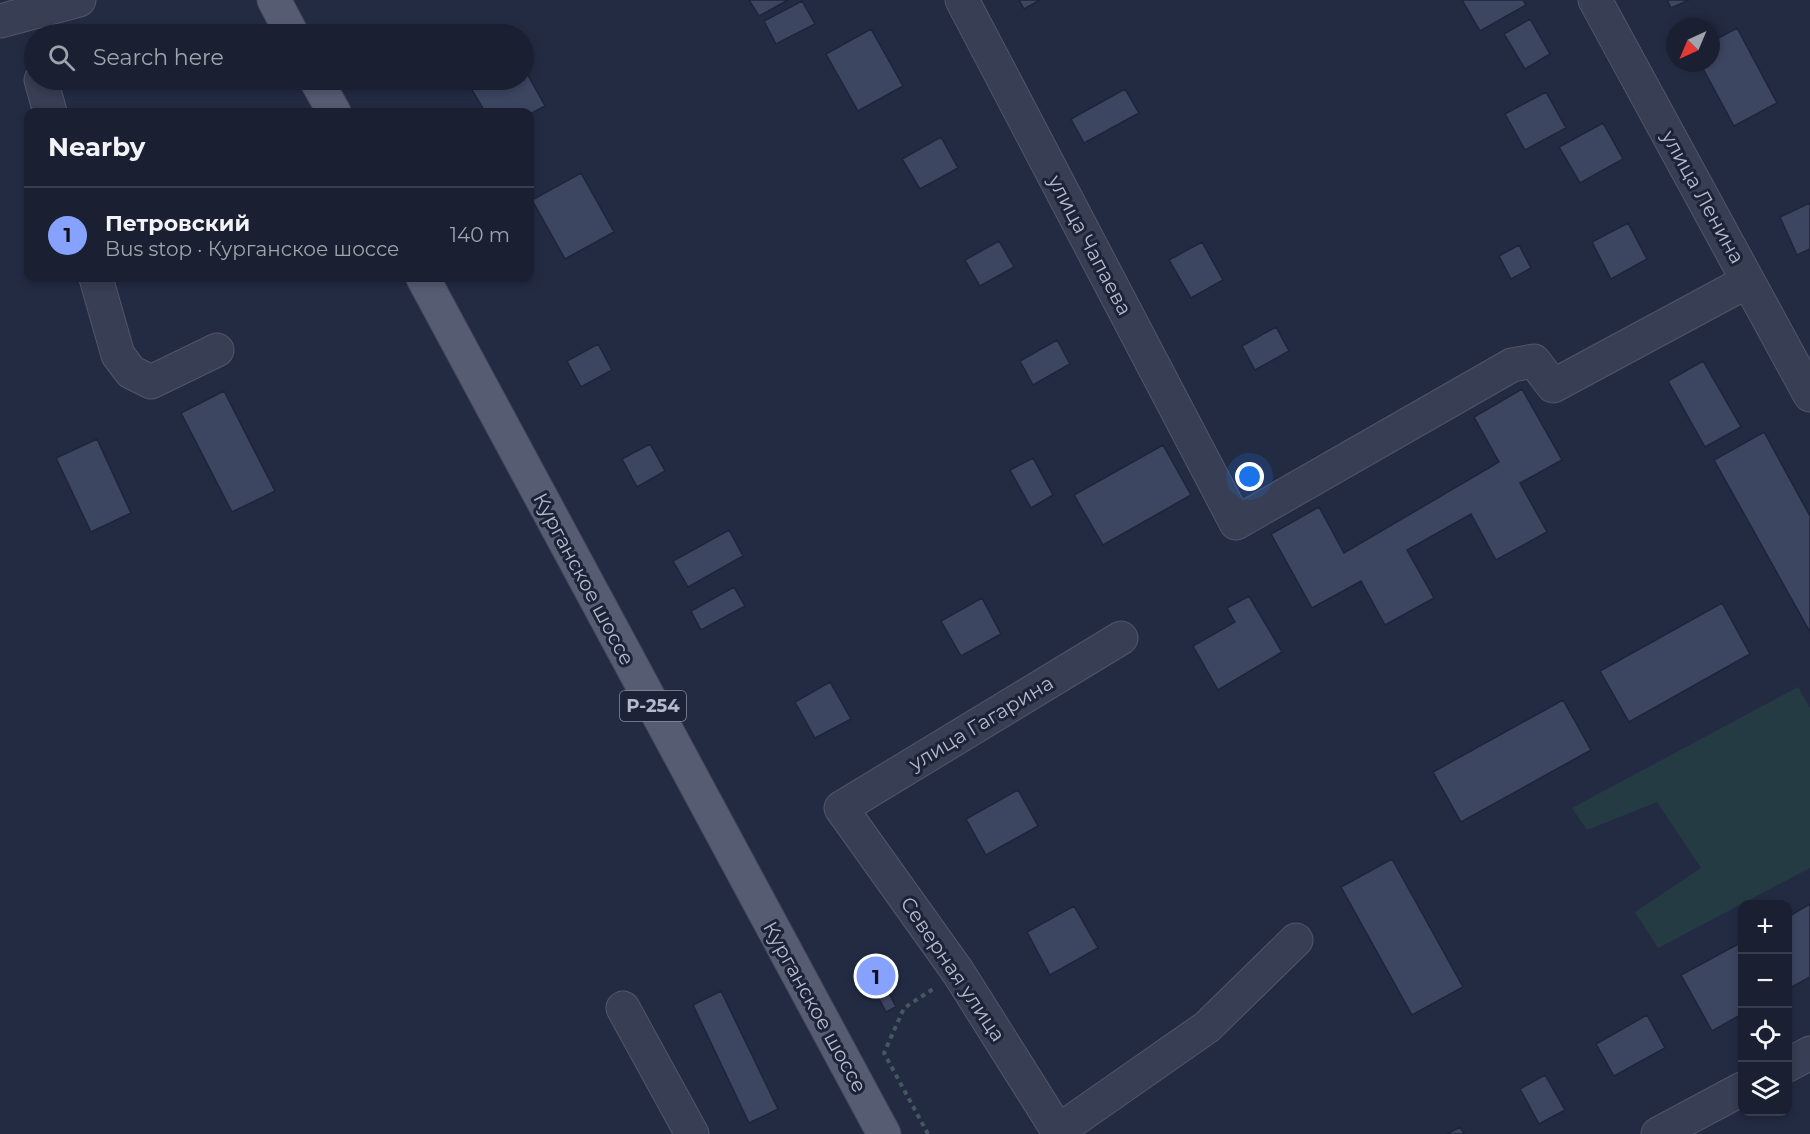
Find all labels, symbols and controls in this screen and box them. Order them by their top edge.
north arrow [1666,18,1720,72]
search box [24,24,534,90]
icon: search [45,41,78,74]
text: Search here [93,44,224,71]
street label: улица Ленина [1656,126,1749,268]
text: Nearby [48,131,145,163]
street label: улица Чапаева [1043,170,1137,319]
text: Петровский [105,210,250,237]
text: 1 [64,223,71,247]
text: 140 m [450,223,510,247]
text: Bus stop · Курганское шоссе [105,237,399,261]
your location [1235,462,1264,491]
street label: Курганское шоссе [528,489,640,669]
street label: улица Гагарина [904,670,1057,776]
road number: Р-254 [620,691,686,721]
street label: Северная улица [896,892,1010,1046]
map controls [1738,900,1792,1116]
button: + [1738,900,1792,954]
street label: Курганское шоссе [758,917,872,1097]
pin: 1 [856,954,896,998]
button: − [1738,954,1792,1008]
button: locate [1738,1008,1792,1062]
button: layers [1738,1062,1792,1116]

